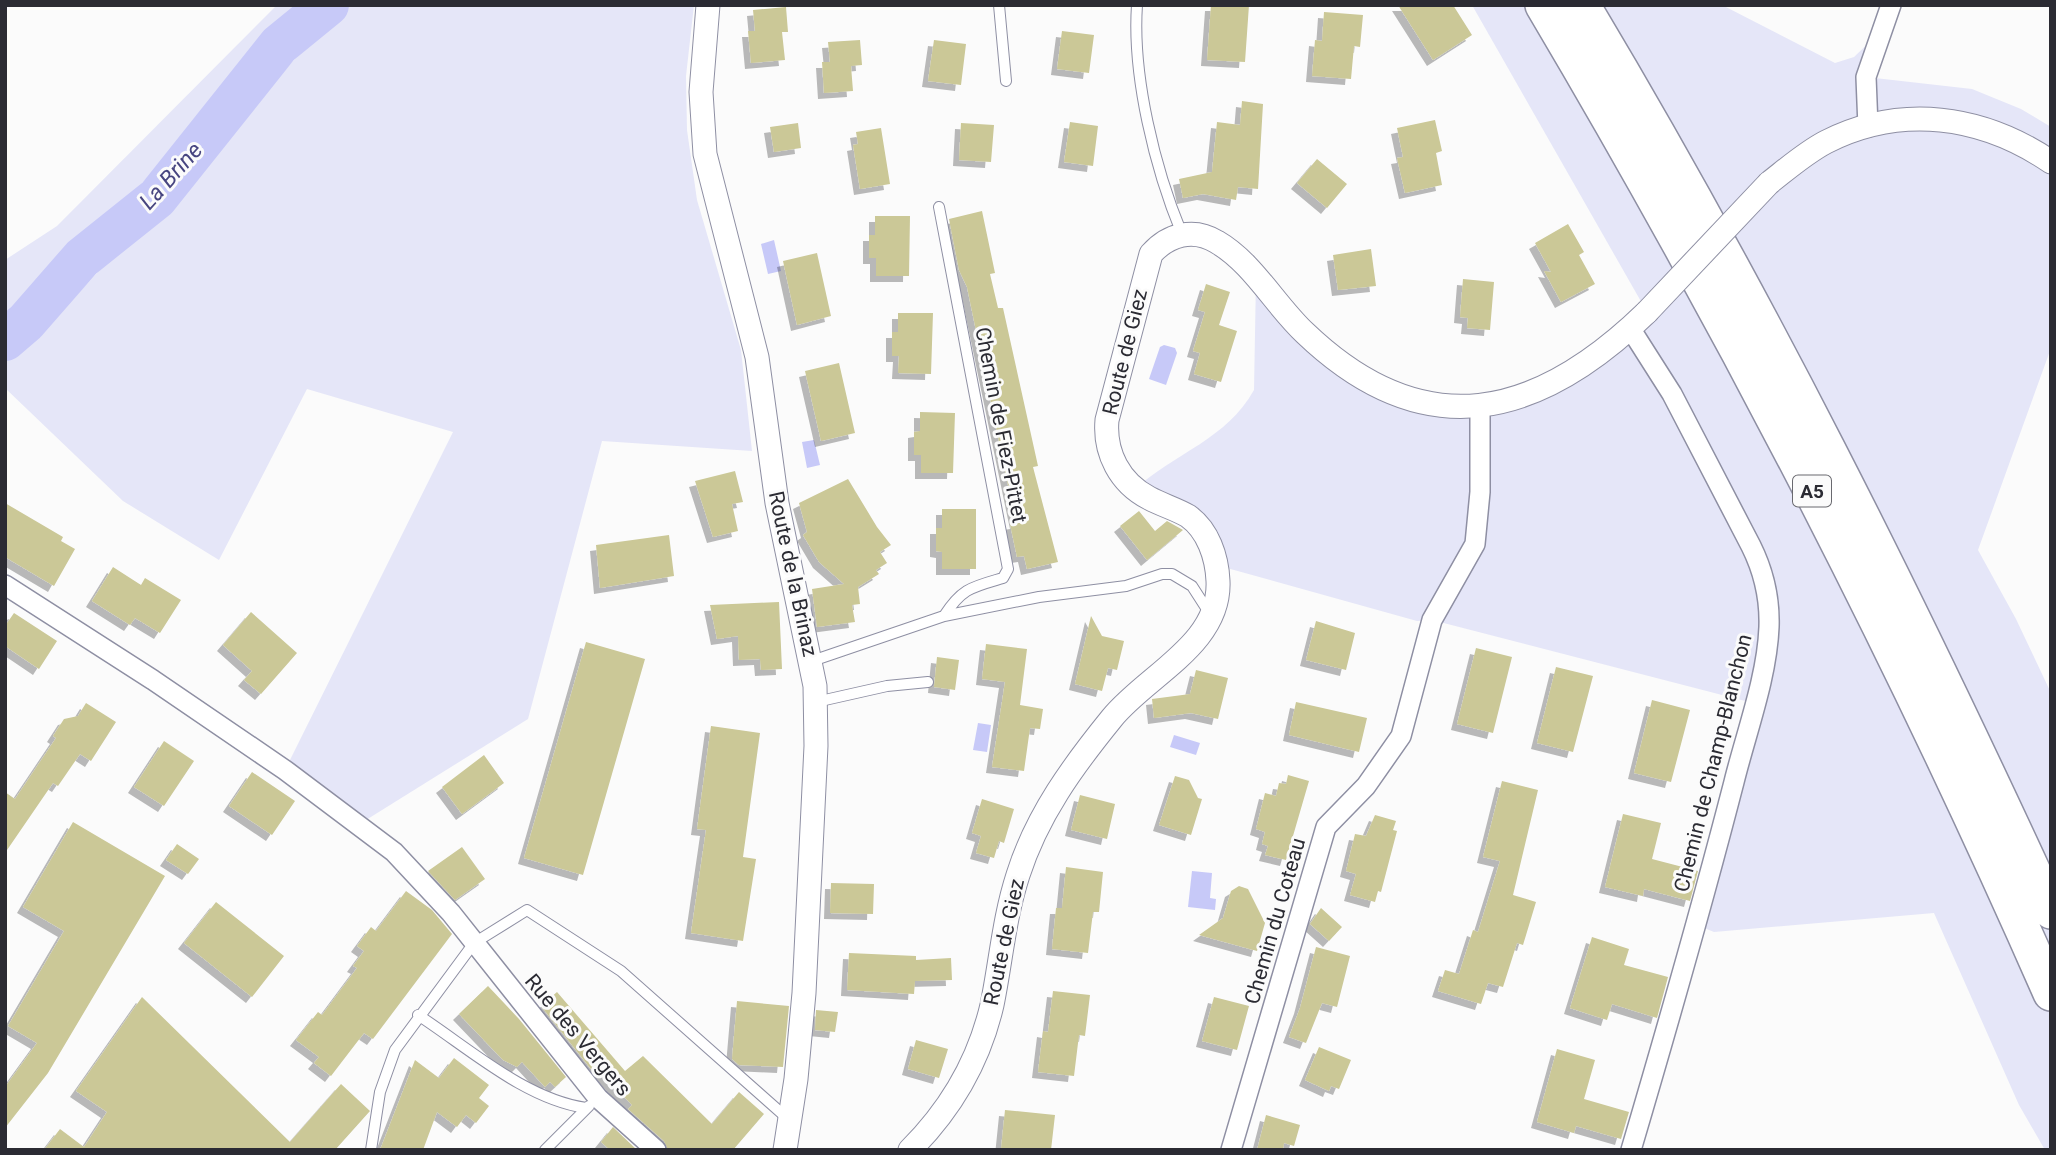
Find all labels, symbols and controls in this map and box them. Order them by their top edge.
water label: La Brine [134,137,208,215]
street label: Route de Giez [1098,287,1152,417]
street label: Chemin de Fiez-Pittet [970,325,1032,525]
road number: A5 [1793,476,1831,506]
street label: Route de la Brinaz [764,489,822,659]
street label: Chemin de Champ-Blanchon [1669,632,1757,894]
street label: Chemin du Coteau [1240,835,1310,1007]
street label: Route de Giez [979,876,1029,1008]
street label: Rue des Vergers [520,969,636,1101]

